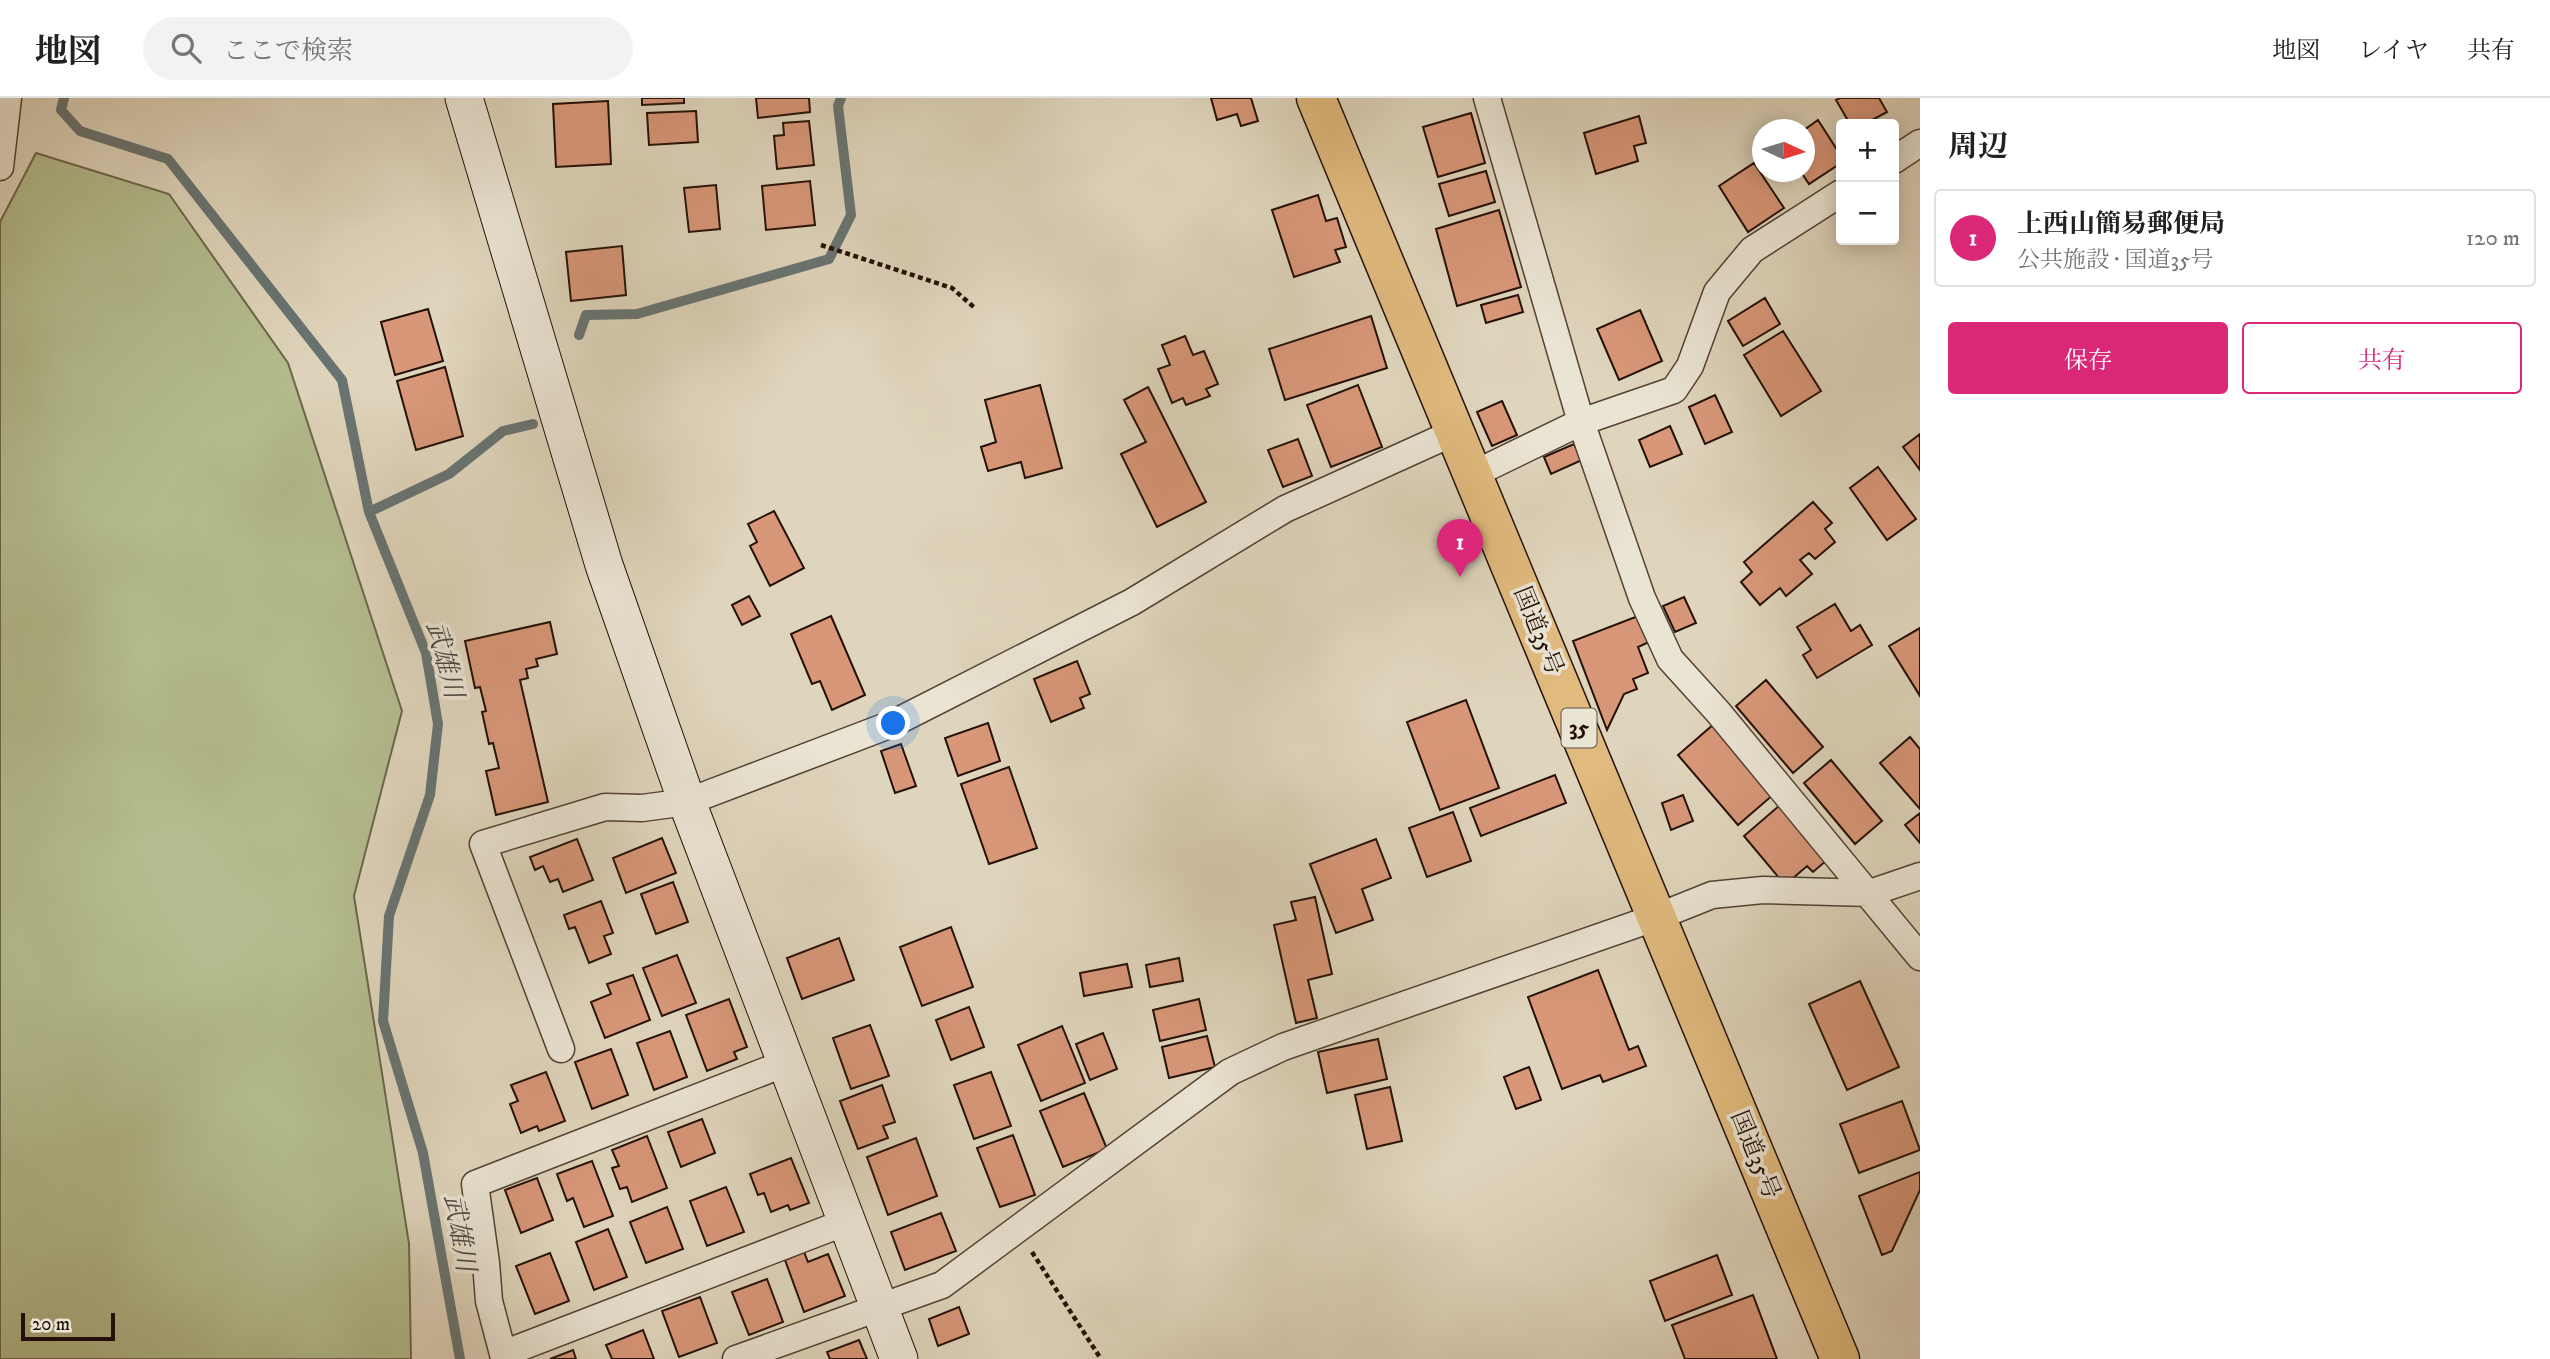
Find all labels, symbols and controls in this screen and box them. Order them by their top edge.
search box [143,17,633,80]
icon: search [167,29,205,67]
text: 地図 [35,32,101,73]
text: ここで検索 [223,35,353,68]
text: 地図 [2272,36,2320,66]
text: レイヤ [2358,36,2429,66]
text: 共有 [2467,36,2515,66]
north arrow [1752,119,1815,182]
map controls [1836,119,1899,245]
button: + [1836,119,1899,182]
text: 周辺 [1948,129,2008,166]
button: − [1836,182,1899,245]
text: 上西山簡易郵便局 [2017,208,2225,241]
text: 1 [1969,224,1977,253]
text: 120 m [2466,224,2520,253]
text: 公共施設 · 国道35号 [2017,246,2213,275]
button: 保存 [1948,322,2228,394]
button: 共有 [2242,322,2522,394]
pin: 1 [1437,519,1483,577]
street label: 国道35号 [1507,582,1569,680]
water label: 武雄川 [418,618,471,705]
your location [876,706,910,740]
road number: 35 [1562,708,1596,748]
street label: 国道35号 [1724,1106,1786,1204]
water label: 武雄川 [436,1192,483,1277]
scale bar [21,1310,116,1342]
text: 20 m [32,1313,70,1336]

